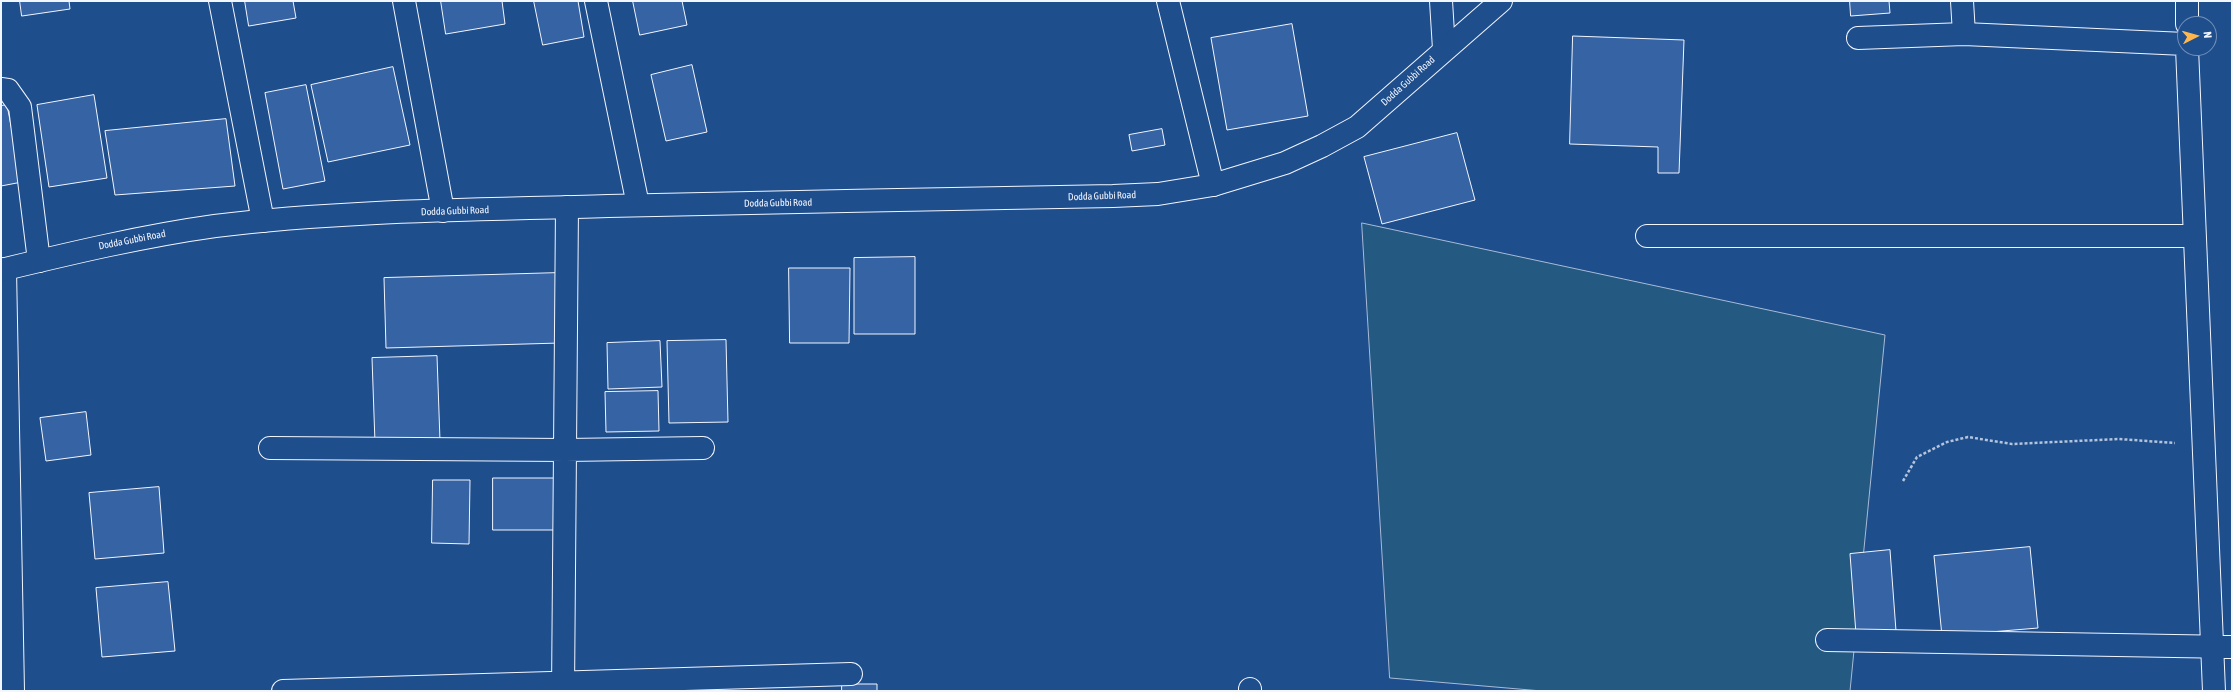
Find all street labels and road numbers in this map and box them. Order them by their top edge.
street label: Dodda Gubbi Road [1379,54,1437,108]
street label: Dodda Gubbi Road [1068,189,1136,203]
street label: Dodda Gubbi Road [744,196,812,210]
street label: Dodda Gubbi Road [421,204,489,218]
street label: Dodda Gubbi Road [97,228,167,252]

